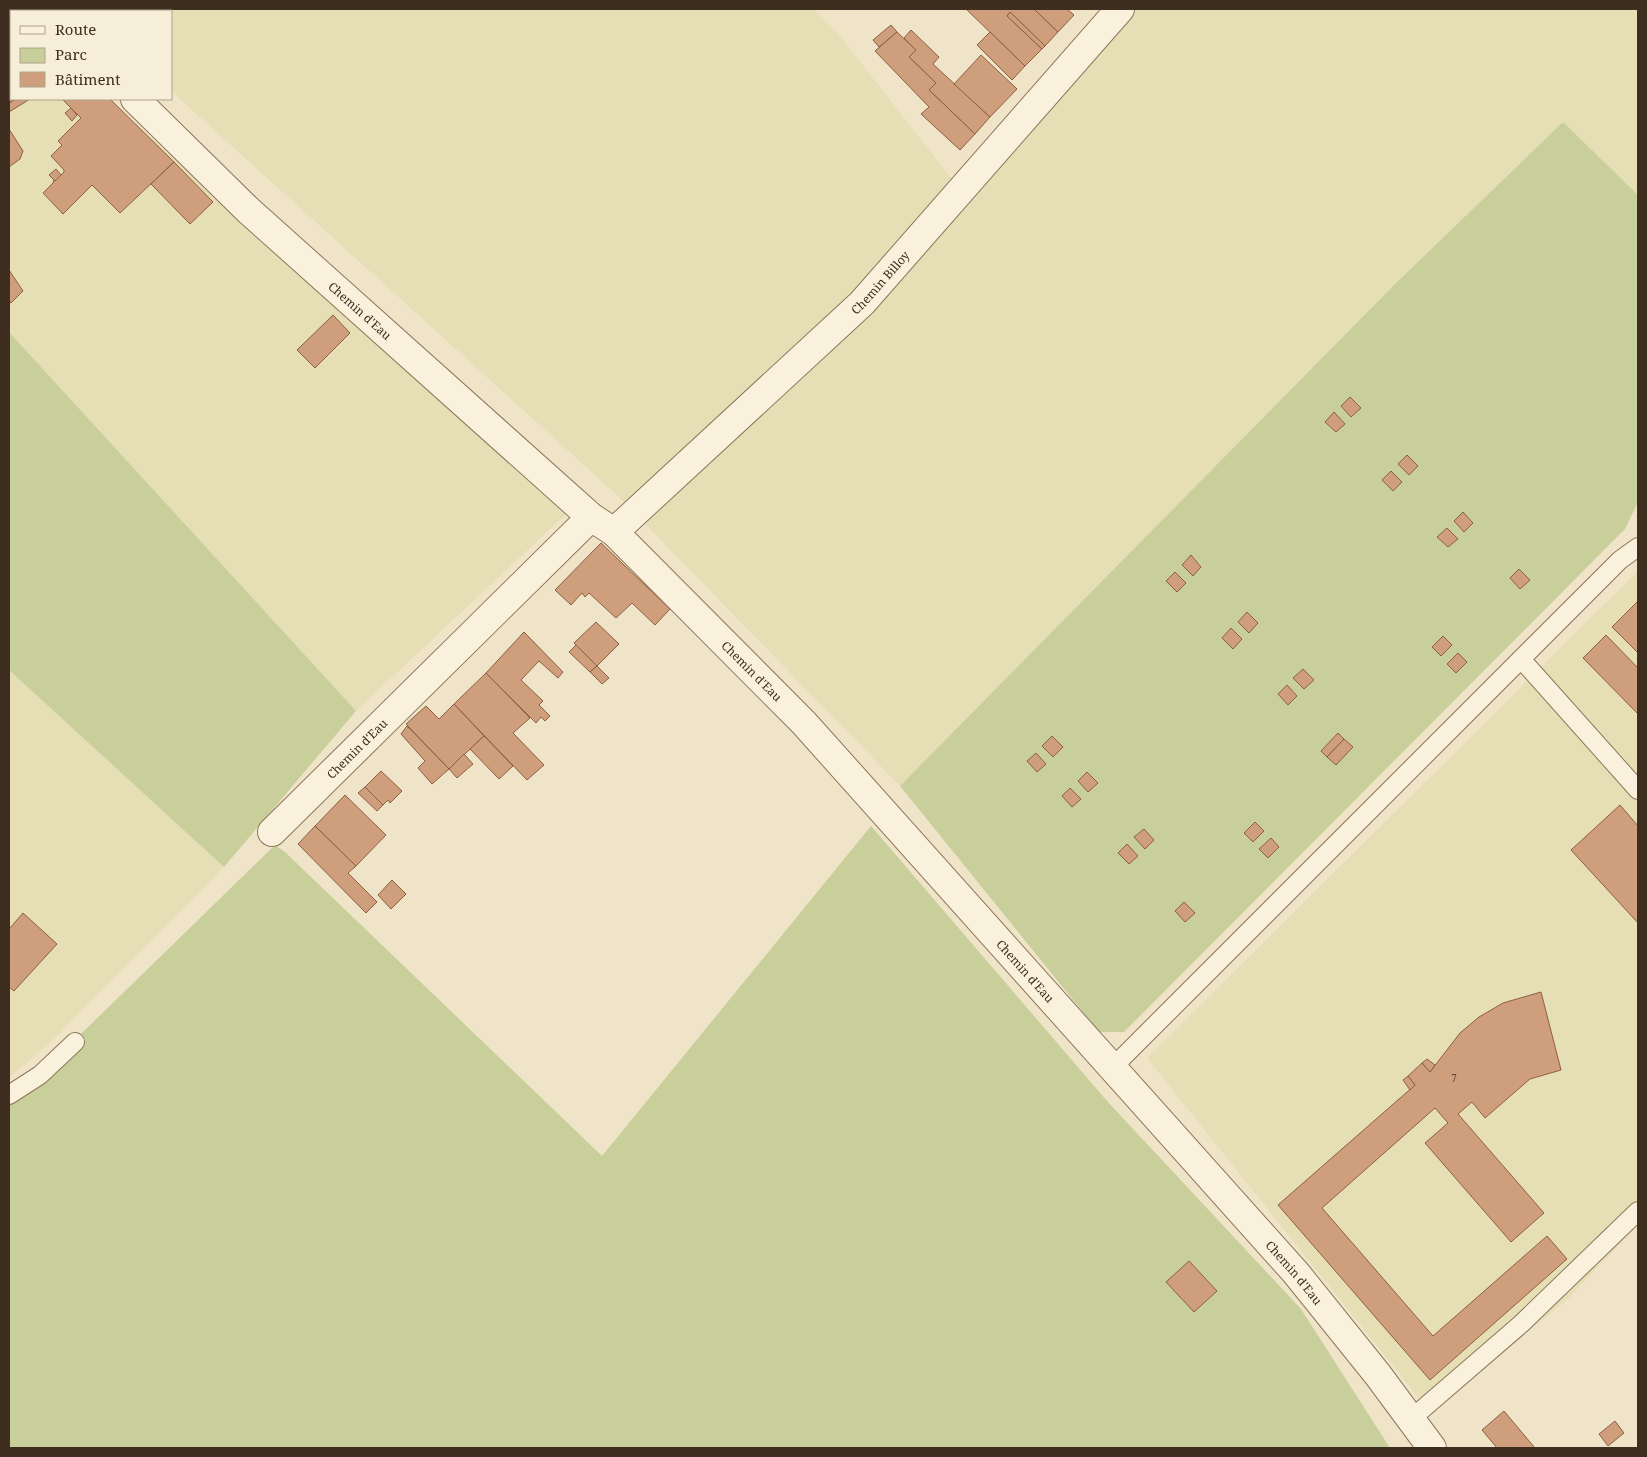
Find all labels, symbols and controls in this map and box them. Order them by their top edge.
legend [10,10,172,100]
text: Route [55,19,96,39]
text: Parc [55,44,87,64]
text: Bâtiment [55,69,121,89]
street label: Chemin Billoy [847,246,913,318]
street label: Chemin d'Eau [325,278,396,343]
street label: Chemin d'Eau [718,637,786,705]
street label: Chemin d'Eau [322,714,391,782]
street label: Chemin d'Eau [993,936,1059,1006]
house number: 7 [1451,1071,1457,1085]
street label: Chemin d'Eau [1262,1237,1327,1308]

